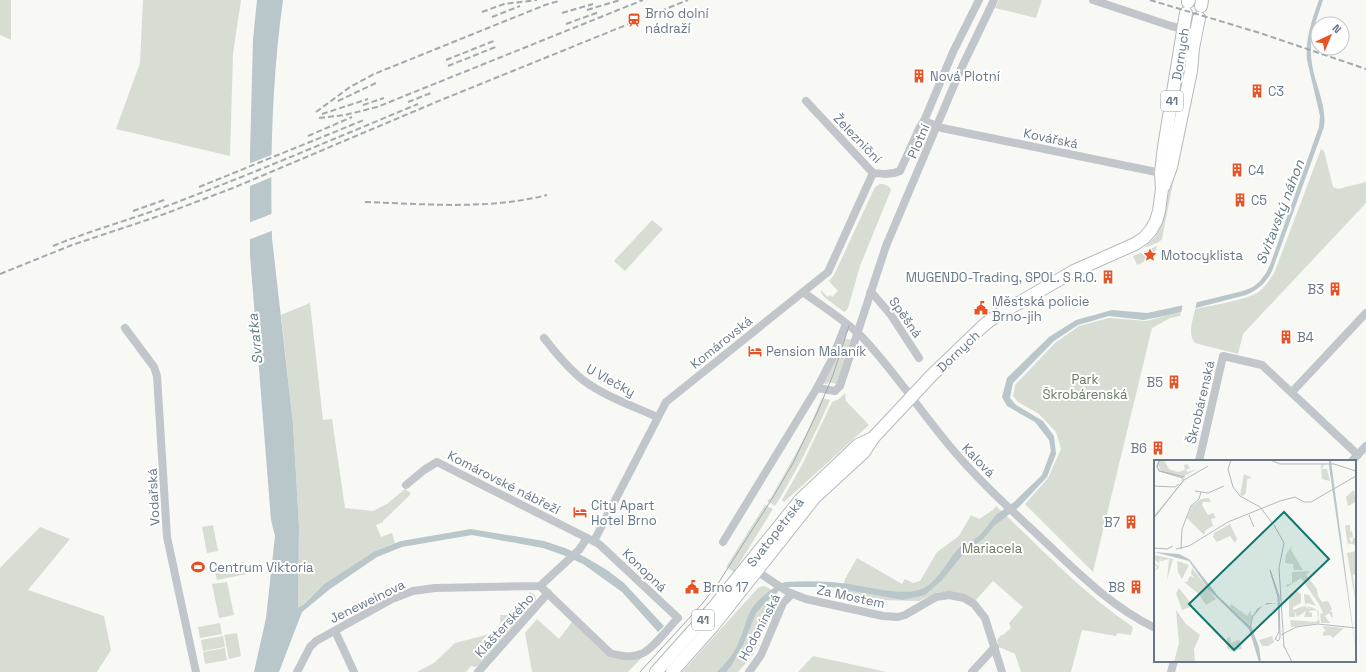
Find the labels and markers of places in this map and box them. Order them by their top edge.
place label: Brno dolní nádraží [645,5,709,37]
station icon: Brno dolní nádraží [626,12,642,28]
building icon: Nová Plotní [911,68,927,84]
place label: Nová Plotní [930,68,1001,85]
building icon: C3 [1249,83,1265,99]
place label: C3 [1268,83,1284,100]
building icon: C4 [1229,162,1245,178]
place label: C4 [1248,162,1264,179]
building icon: C5 [1232,192,1248,208]
place label: C5 [1251,192,1267,209]
place icon: Motocyklista [1142,247,1158,263]
place label: Motocyklista [1161,247,1244,264]
place label: MUGENDO-Trading, SPOL. S R.O. [906,269,1097,286]
building icon: MUGENDO-Trading, SPOL. S R.O. [1100,269,1116,285]
place label: B3 [1308,281,1324,298]
building icon: B3 [1327,281,1343,297]
place label: Městská policie Brno-jih [992,293,1090,325]
public building icon: Městská policie Brno-jih [973,300,989,316]
building icon: B4 [1278,329,1294,345]
place label: B4 [1297,329,1314,346]
hotel icon: Pension Malaník [747,343,763,359]
place label: Pension Malaník [766,343,866,360]
place label: B5 [1147,374,1163,391]
building icon: B5 [1166,374,1182,390]
place label: B6 [1130,440,1147,457]
building icon: B6 [1150,440,1166,456]
place label: City Apart Hotel Brno [591,497,657,529]
hotel icon: City Apart Hotel Brno [572,504,588,520]
place label: B7 [1104,514,1120,531]
building icon: B7 [1123,514,1139,530]
sports icon: Centrum Viktoria [190,559,206,575]
place label: Centrum Viktoria [209,559,314,576]
public building icon: Brno 17 [684,579,700,595]
place label: Brno 17 [703,579,749,596]
place label: B8 [1108,579,1125,596]
building icon: B8 [1128,579,1144,595]

